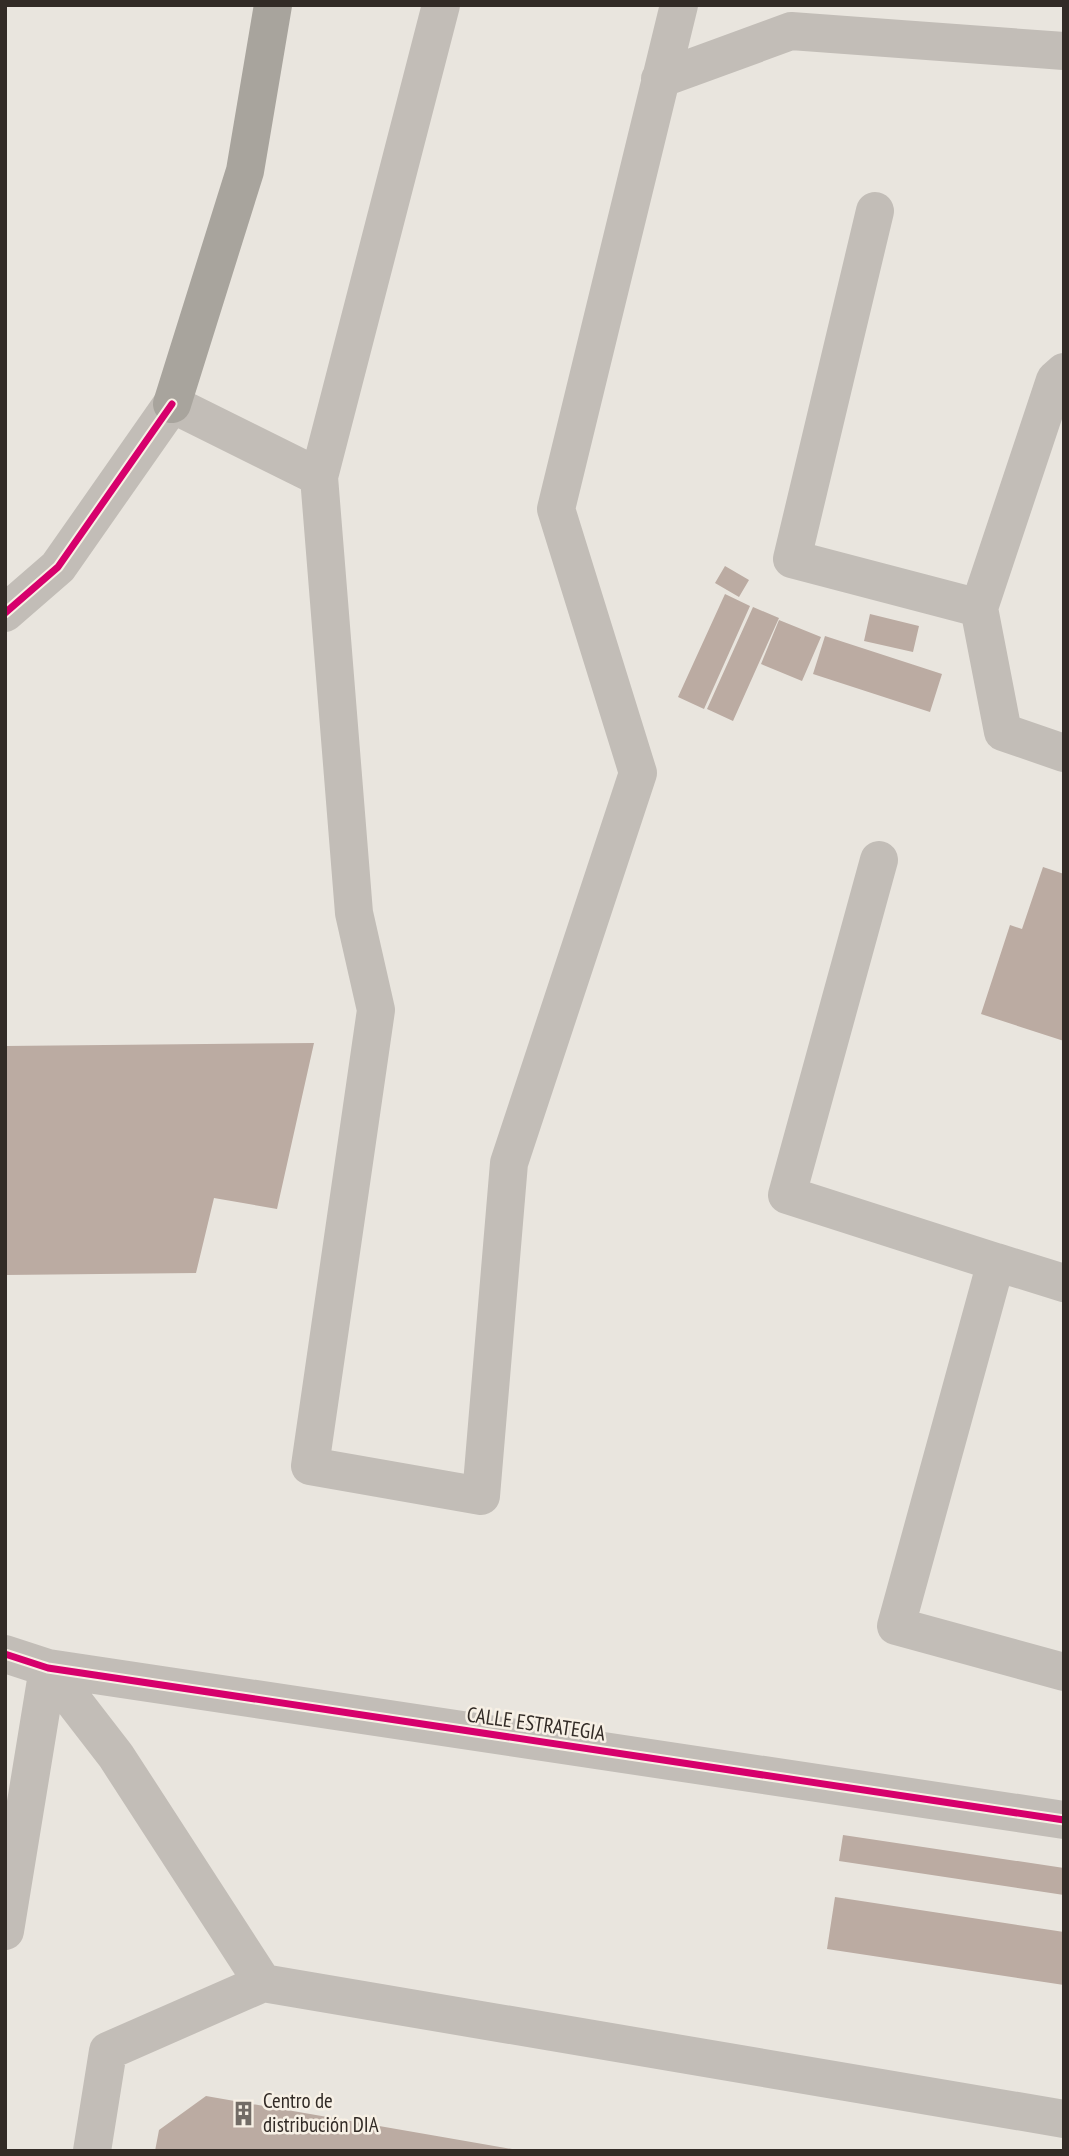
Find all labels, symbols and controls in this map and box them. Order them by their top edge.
street label: CALLE ESTRATEGIA [465,1700,607,1747]
place label: Centro de distribución DIA [263,2087,379,2138]
building icon: Centro de distribución DIA [229,2099,257,2127]

